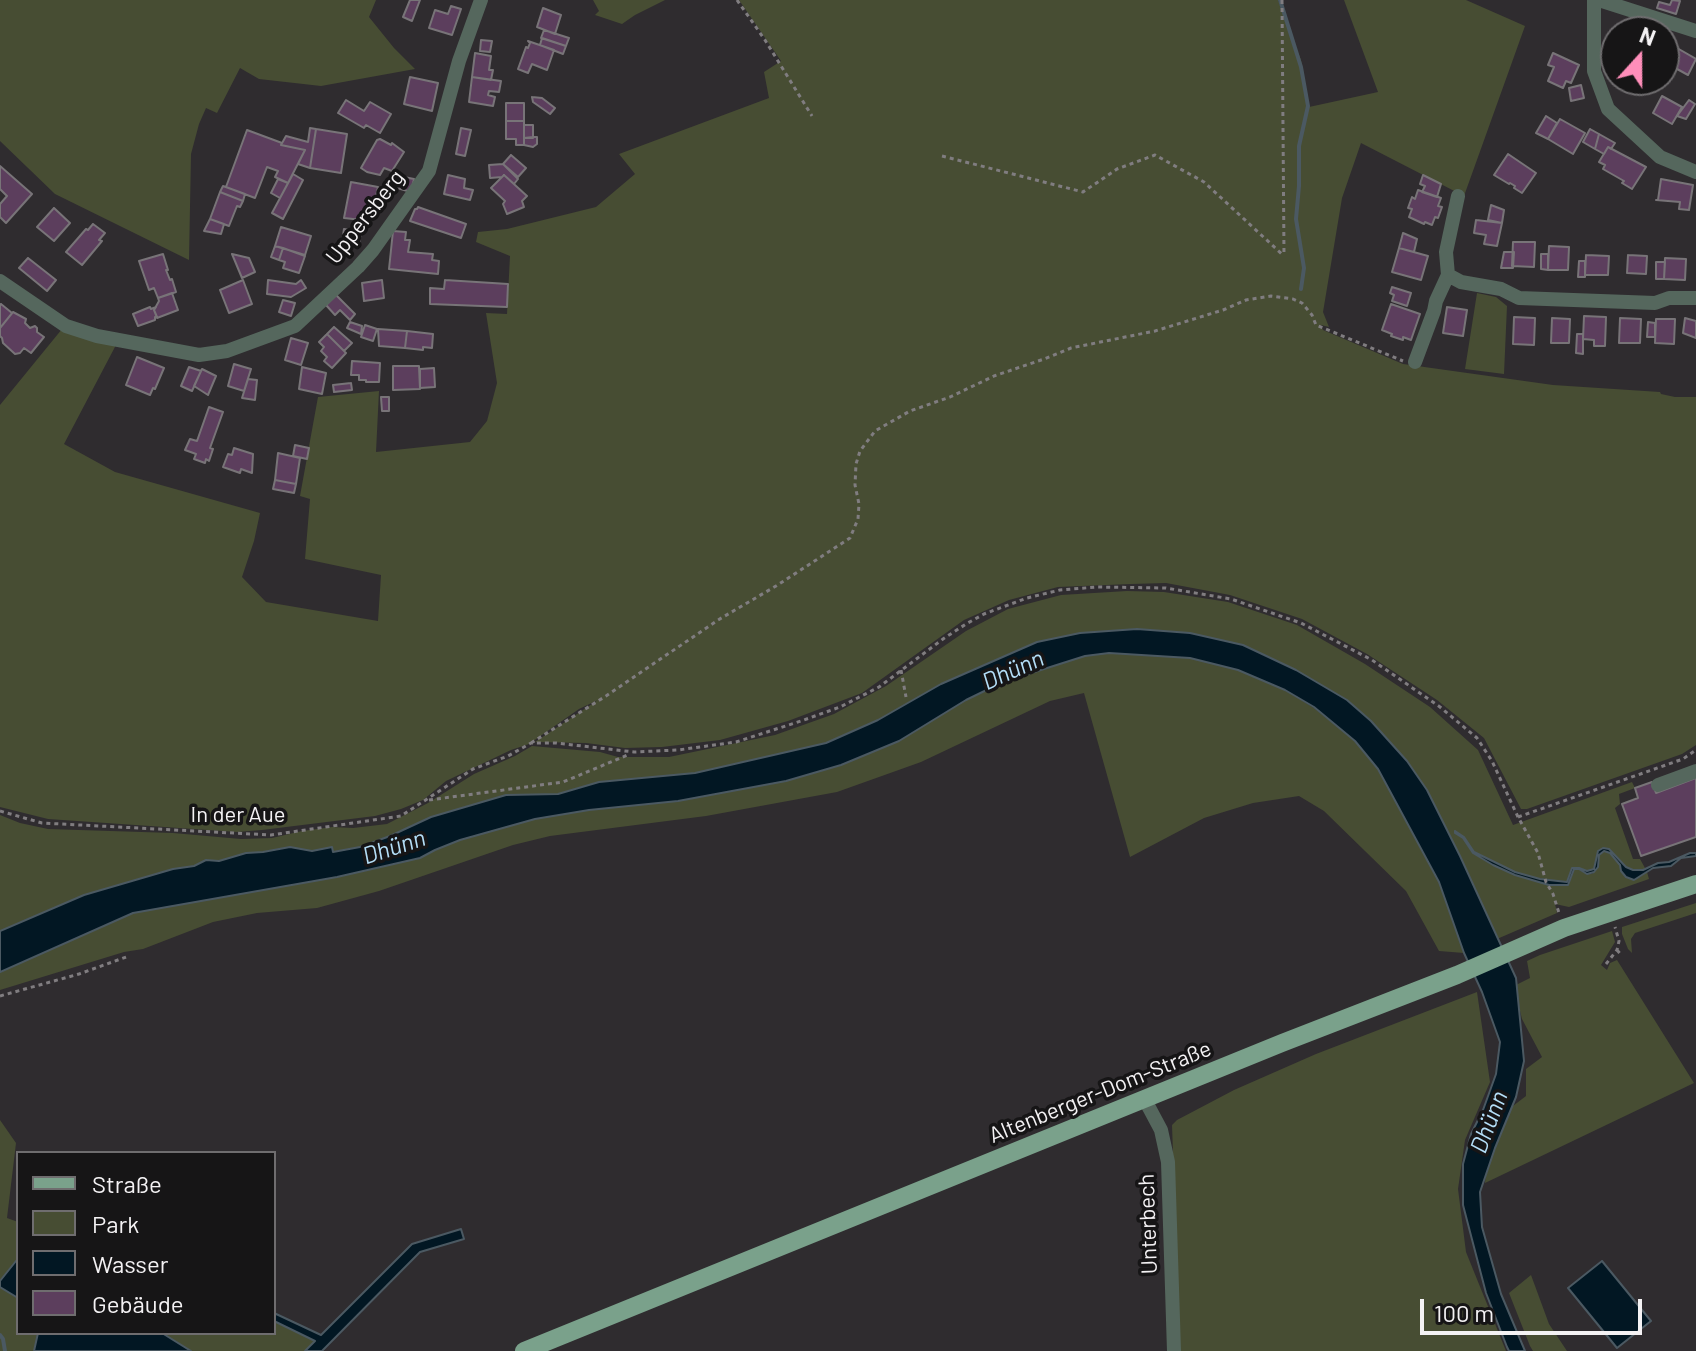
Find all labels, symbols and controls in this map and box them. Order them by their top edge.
north arrow [1600,16,1680,96]
text: N [1636,21,1659,50]
street label: Uppersberg [320,165,410,269]
water label: Dhünn [978,644,1048,696]
street label: In der Aue [191,802,285,828]
water label: Dhünn [359,823,429,871]
street label: Altenberger-Dom-Straße [985,1035,1215,1149]
water label: Dhünn [1464,1087,1514,1157]
legend [16,1151,276,1335]
text: Straße [92,1169,162,1198]
street label: Unterbech [1133,1173,1163,1275]
text: Park [92,1209,139,1238]
text: Wasser [92,1249,168,1278]
scale bar [1424,1283,1646,1333]
text: Gebäude [92,1289,184,1318]
text: 100 m [1434,1298,1494,1327]

